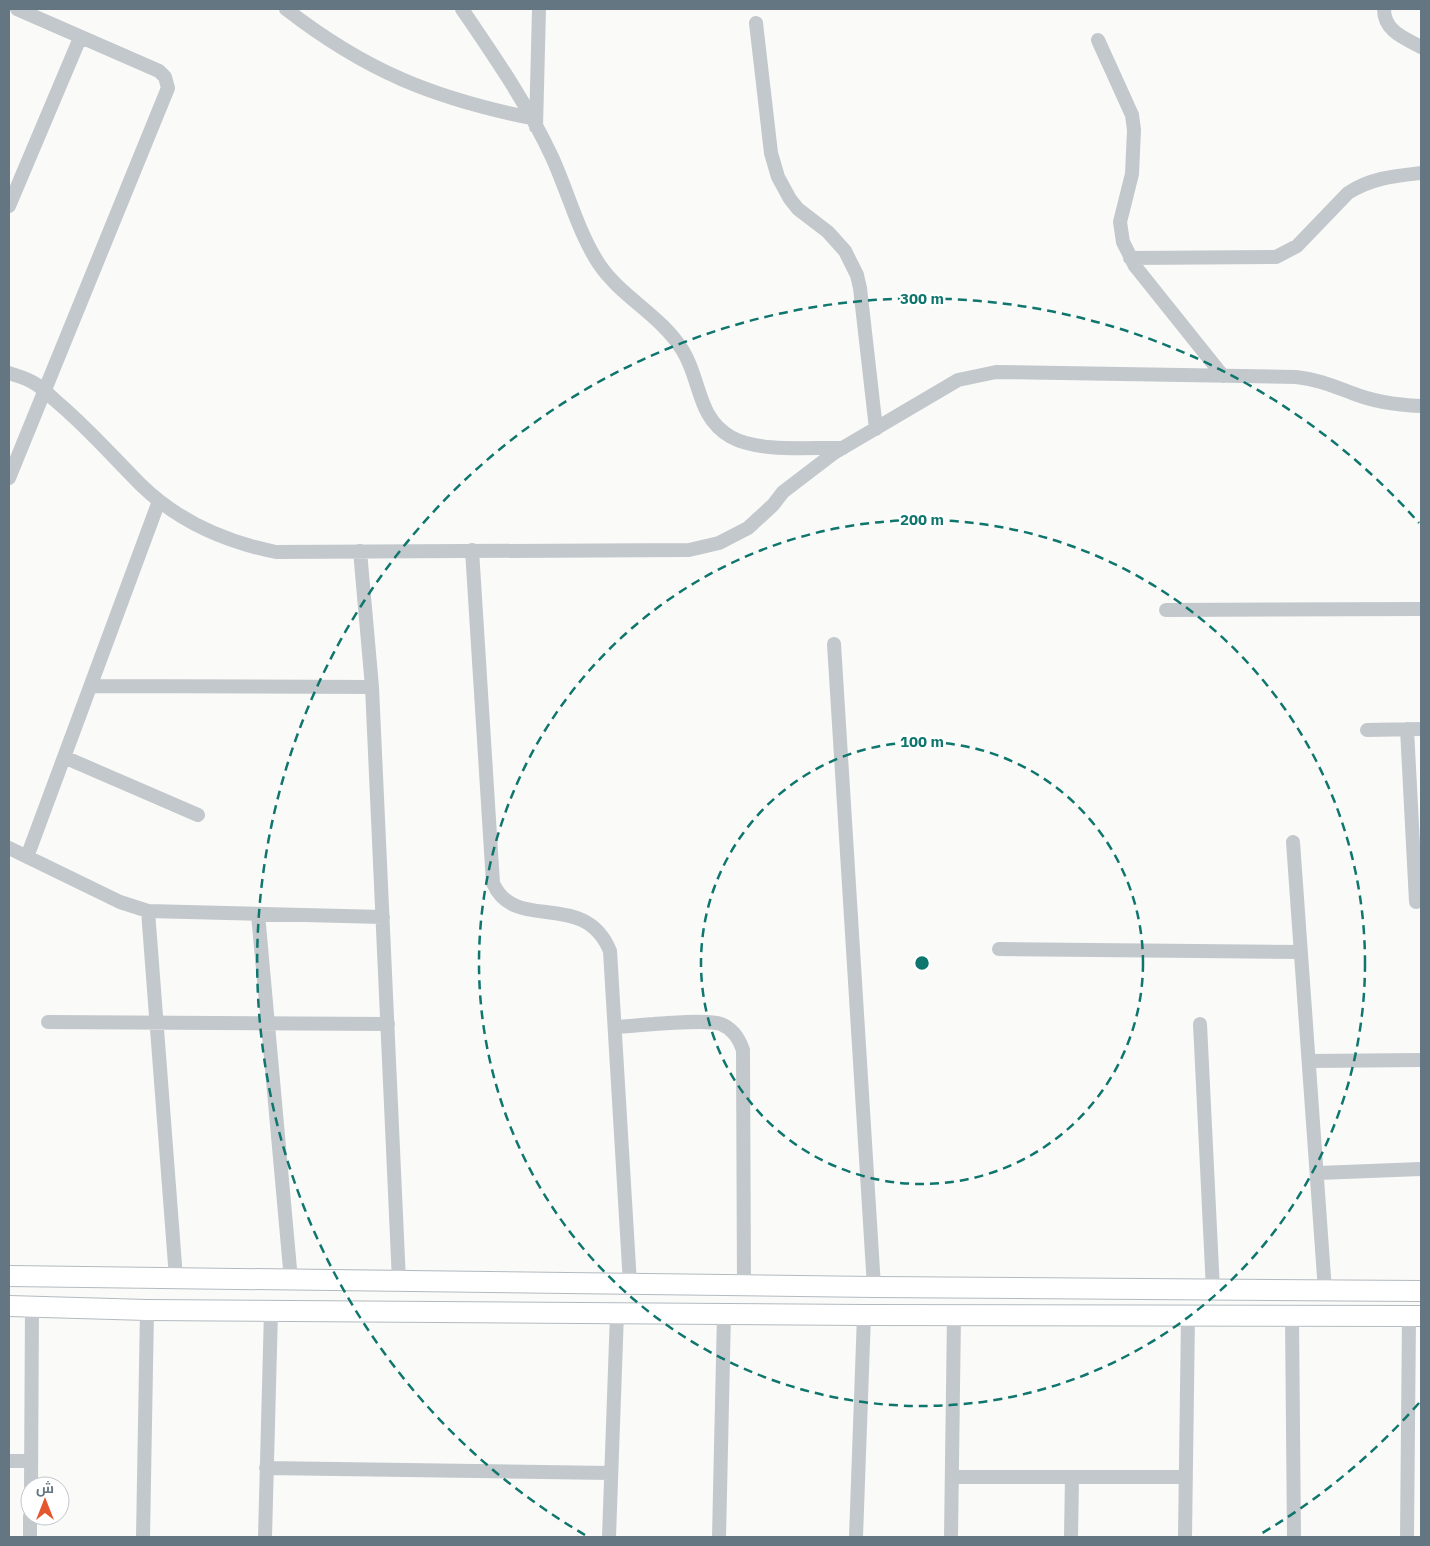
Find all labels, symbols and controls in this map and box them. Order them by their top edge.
text: 300 m [900,289,944,308]
text: 200 m [900,510,944,529]
text: 100 m [900,732,944,751]
centre of rings [913,954,931,972]
north arrow [20,1476,70,1526]
text: ش [36,1479,54,1497]

